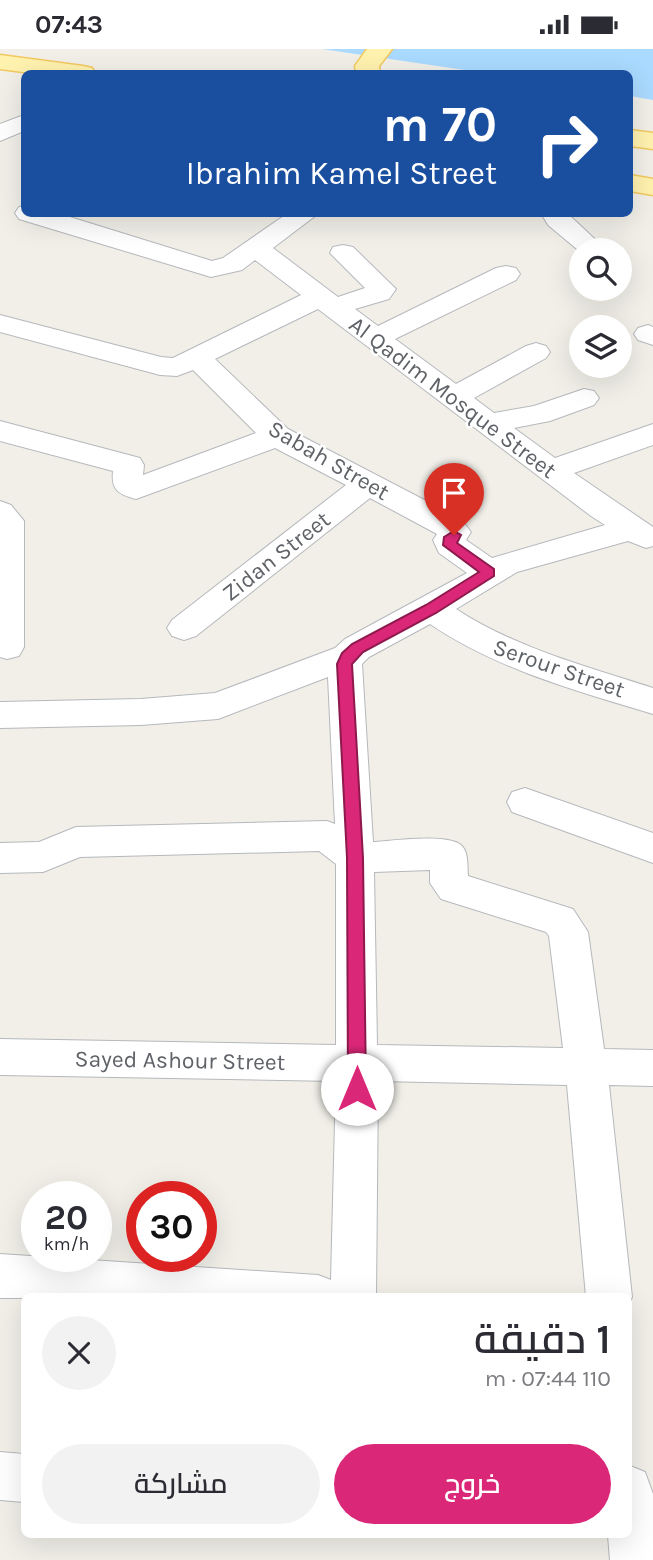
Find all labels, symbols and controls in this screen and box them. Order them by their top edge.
text: 07:43 [35,9,103,40]
text: 70 m [383,96,497,153]
icon: right [521,98,612,189]
text: Ibrahim Kamel Street [186,155,497,192]
map controls [569,238,632,378]
button: search [569,238,632,301]
street label: Al Qadim Mosque Street [344,311,562,484]
button: layers [569,315,632,378]
street label: Sabah Street [263,415,394,506]
pin [424,463,484,535]
icon: arrive [435,474,473,512]
street label: Zidan Street [217,506,336,607]
street label: Serour Street [489,633,629,704]
street label: Sayed Ashour Street [74,1045,286,1076]
position arrow [320,1052,394,1126]
speed limit sign: 30 [126,1181,217,1272]
text: 20 [45,1197,88,1238]
text: km/h [44,1233,89,1255]
text: 1 دقيقة [474,1314,611,1364]
button: close [42,1316,116,1390]
text: 110 m · 07:44 [485,1365,611,1392]
button: مشاركة [42,1444,320,1524]
button: خروج [334,1444,611,1524]

